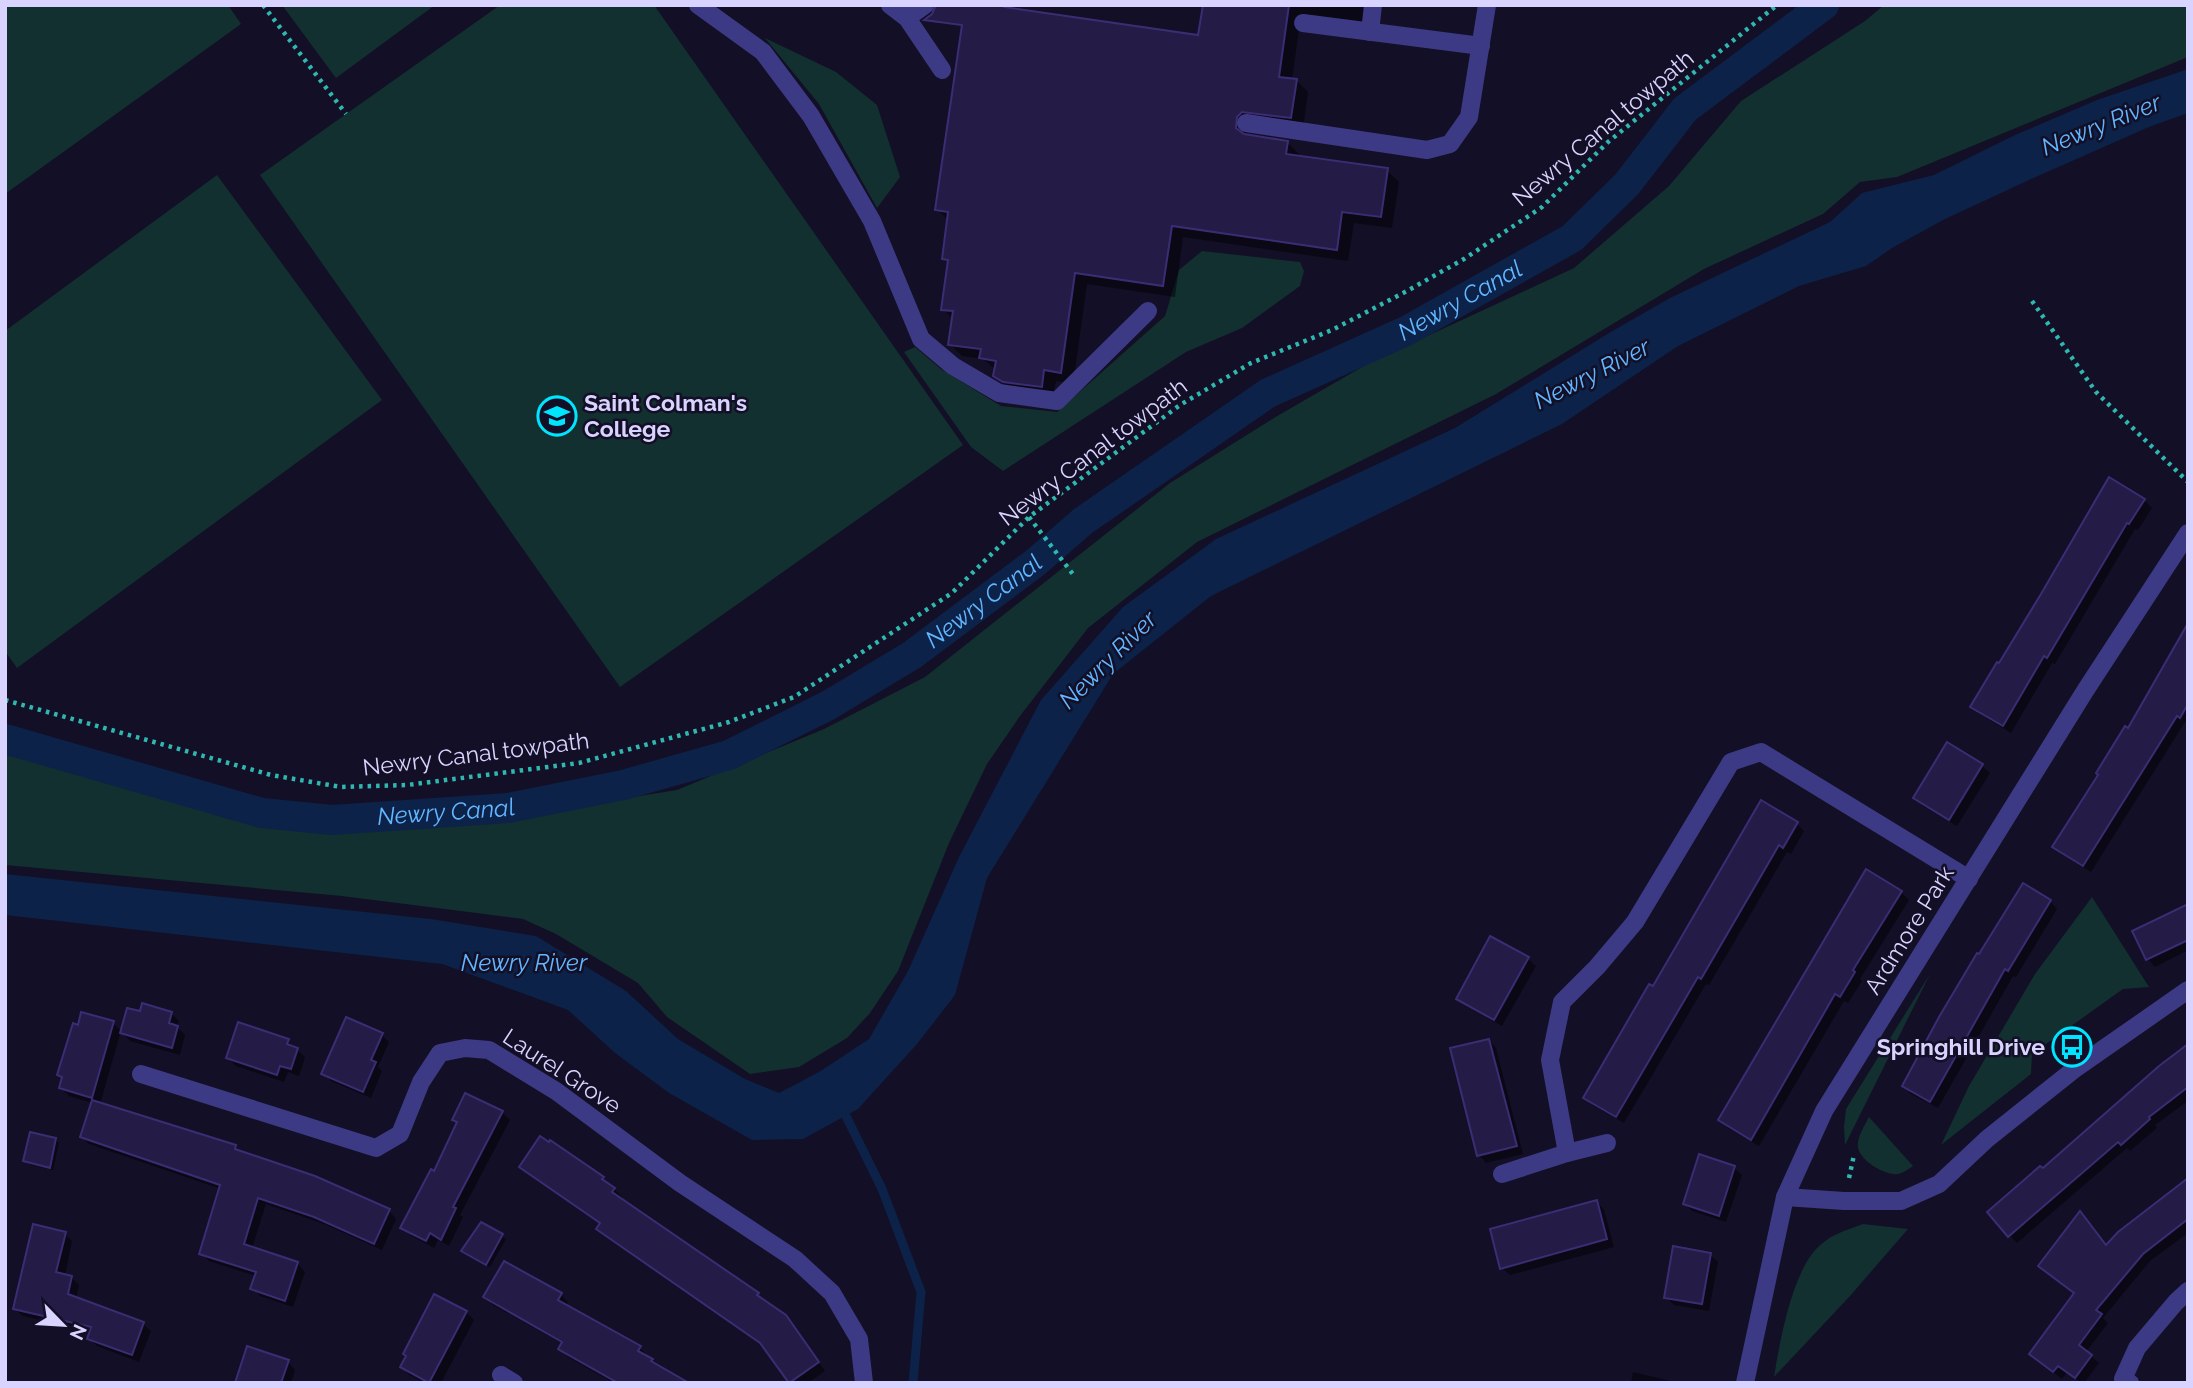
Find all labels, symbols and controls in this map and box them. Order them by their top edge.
street label: Newry Canal towpath [1507,44,1699,211]
water label: Newry River [2037,87,2166,162]
water label: Newry Canal [1393,254,1527,347]
water label: Newry River [1529,332,1655,415]
street label: Newry Canal towpath [993,372,1192,531]
place label: Saint Colman's College [584,389,747,442]
school or university icon: Saint Colman's College [536,395,578,437]
water label: Newry Canal [920,548,1048,654]
water label: Newry River [1053,604,1163,715]
street label: Newry Canal towpath [361,726,591,781]
water label: Newry Canal [376,792,517,831]
street label: Ardmore Park [1858,860,1959,999]
water label: Newry River [461,948,588,977]
street label: Laurel Grove [498,1022,626,1119]
bus stop icon: Springhill Drive [2051,1026,2093,1068]
place label: Springhill Drive [1877,1033,2045,1060]
north arrow [28,1290,98,1360]
text: N [65,1321,91,1343]

